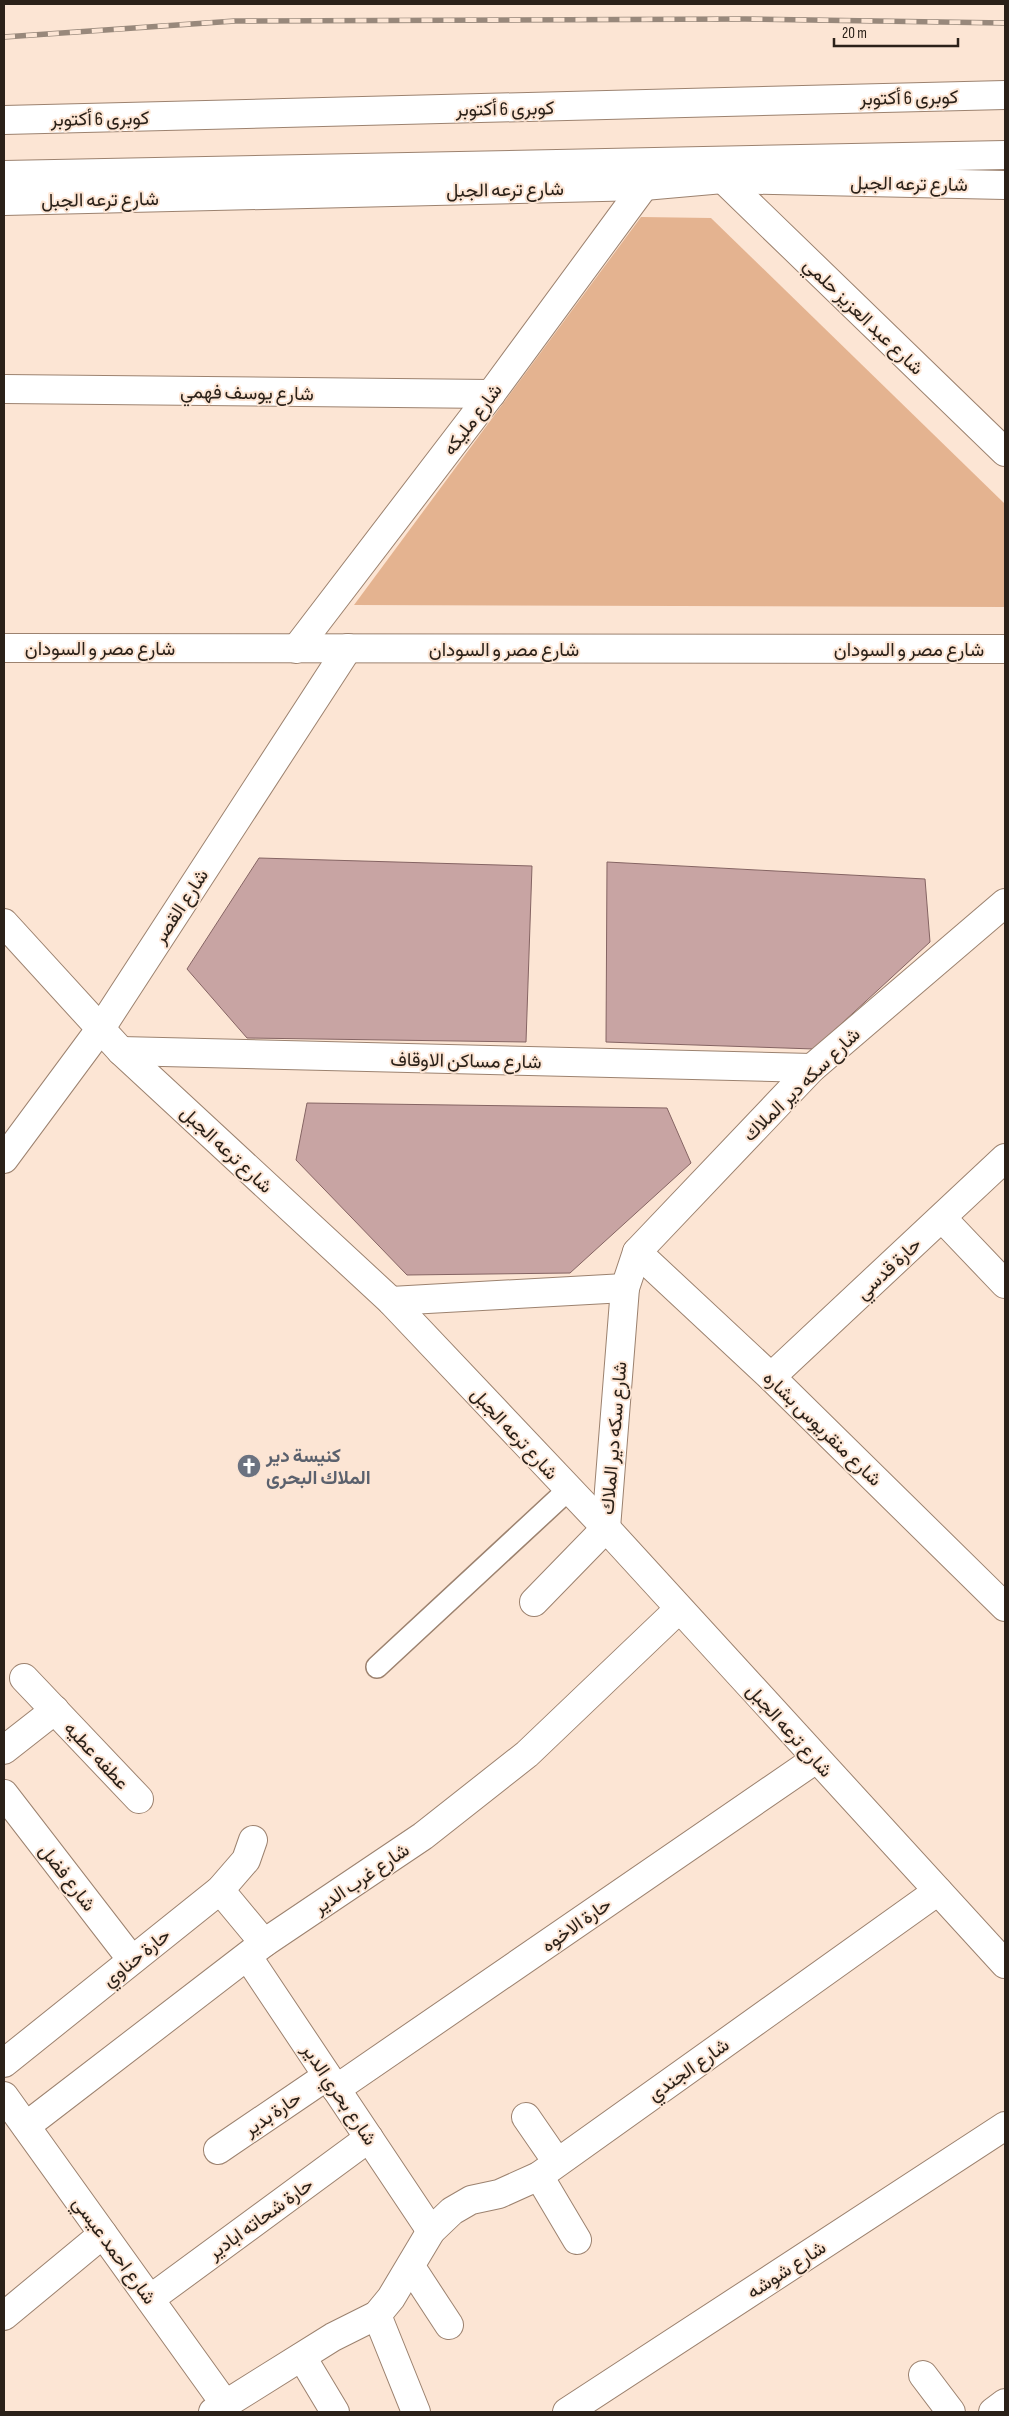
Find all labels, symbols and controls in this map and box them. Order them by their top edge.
scale bar [834,15,958,47]
text: 20 m [842,24,867,43]
street label: كوبرى 6 أكتوبر [858,86,959,111]
street label: كوبرى 6 أكتوبر [454,97,555,122]
street label: كوبرى 6 أكتوبر [49,107,150,132]
street label: شارع ترعه الجبل [850,172,968,197]
street label: شارع ترعه الجبل [446,178,564,203]
street label: شارع ترعه الجبل [41,188,159,213]
street label: شارع عبد العزيز حلمي [796,254,928,382]
street label: شارع مليكه [439,379,508,460]
street label: شارع يوسف فهمي [180,381,314,409]
street label: شارع مصر و السودان [25,638,175,661]
street label: شارع مصر و السودان [429,639,579,662]
street label: شارع مصر و السودان [834,639,984,662]
street label: شارع القصر [148,865,214,949]
street label: شارع سكه دير الملاك [739,1023,865,1147]
street label: شارع مساكن الاوقاف [390,1049,542,1074]
street label: شارع ترعه الجبل [175,1102,277,1199]
street label: حارة قدسي [852,1233,928,1307]
street label: شارع سكه دير الملاك [596,1361,633,1516]
street label: شارع منقريوس بشاره [758,1367,886,1492]
street label: شارع ترعه الجبل [465,1383,563,1485]
place label: كنيسة دير الملاك البحرى [265,1445,371,1490]
church icon: كنيسة دير الملاك البحرى [236,1453,262,1479]
street label: شارع ترعه الجبل [741,1680,837,1782]
street label: عطفه عطيه [59,1717,133,1795]
street label: شارع غرب الدير [309,1839,414,1920]
street label: شارع فضل [33,1840,100,1916]
street label: حارة الاخوه [538,1893,616,1958]
street label: حارة حناوي [98,1924,177,1995]
street label: شارع الجندي [644,2034,736,2109]
street label: شارع بحري الدير [293,2039,381,2152]
street label: حارة بدير [239,2087,306,2142]
street label: حارة شحاته ابادير [203,2173,318,2266]
street label: شارع احمد عيسي [65,2193,161,2311]
street label: شارع شوشه [743,2236,831,2304]

